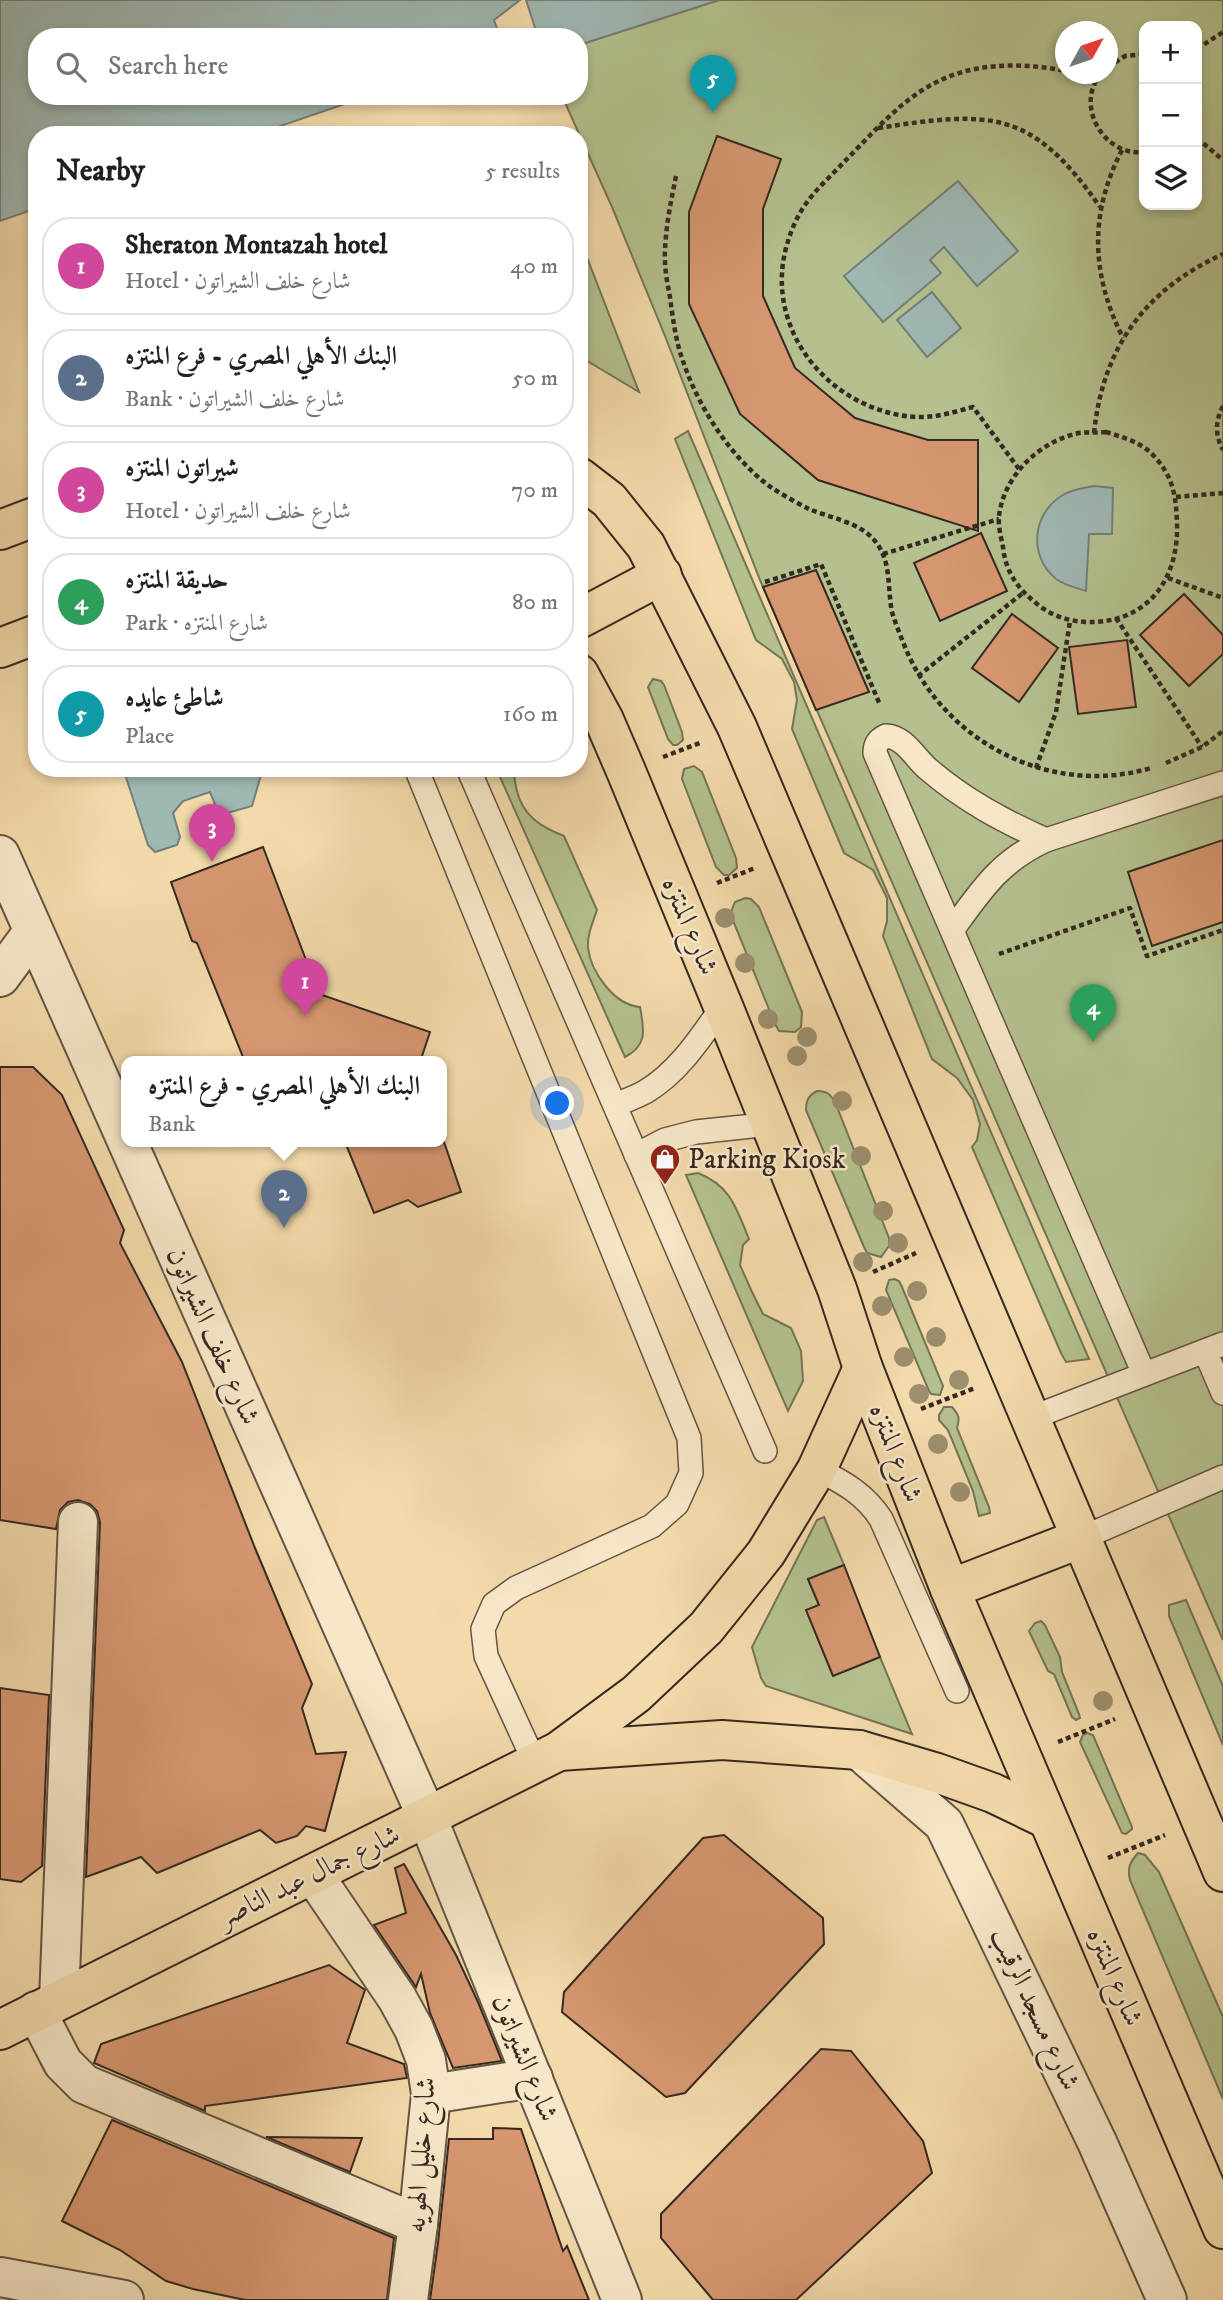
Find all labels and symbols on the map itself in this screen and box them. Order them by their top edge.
north arrow [1055,21,1118,84]
pin: 5 [690,55,736,113]
pin: 3 [189,804,235,862]
street label: شارع المنتزه [649,872,726,982]
pin: 1 [282,958,328,1016]
pin: 4 [1070,984,1116,1042]
your location [540,1086,574,1120]
shop icon: Parking Kiosk [648,1142,682,1186]
place label: Parking Kiosk [688,1142,846,1177]
pin: 2 [261,1170,307,1228]
street label: شارع خلف الشيراتون [154,1242,268,1432]
street label: شارع المنتزه [857,1399,931,1509]
street label: شارع جمال عبد الناصر [209,1817,408,1941]
street label: شارع مسجد الرقيب [977,1922,1088,2098]
street label: شارع المنتزه [1074,1923,1151,2033]
street label: شارع الشيراتون [479,1989,566,2129]
street label: شارع خليل الهويه [398,2076,449,2234]

